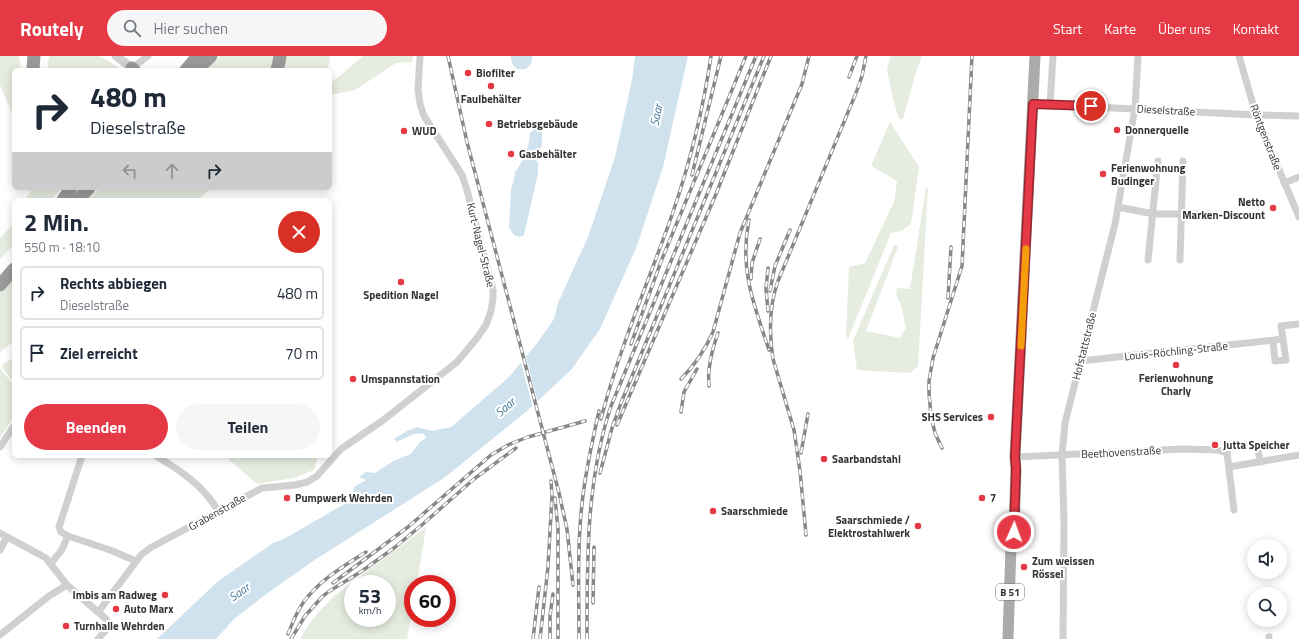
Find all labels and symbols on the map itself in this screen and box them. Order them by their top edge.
place label: Biofilter [476,65,515,81]
marker: Biofilter [463,68,473,78]
marker: Faulbehälter [486,81,496,91]
pin [1074,89,1108,123]
place label: Faulbehälter [461,91,521,107]
water label: Saar [645,100,668,128]
street label: Dieselstraße [1136,100,1196,120]
street label: Röntgenstraße [1246,102,1286,173]
place label: Betriebsgebäude [497,116,578,132]
marker: Betriebsgebäude [484,119,494,129]
place label: Donnerquelle [1125,122,1189,138]
place label: WUD [412,123,436,139]
marker: Donnerquelle [1112,125,1122,135]
marker: WUD [399,126,409,136]
place label: Gasbehälter [519,146,577,162]
marker: Gasbehälter [506,149,516,159]
place label: Ferienwohnung Budinger [1111,160,1186,189]
marker: Ferienwohnung Budinger [1098,169,1108,179]
place label: Netto Marken-Discount [1182,194,1265,223]
street label: Kurt-Nagel-Straße [463,201,499,289]
marker: Netto Marken-Discount [1268,203,1278,213]
marker: Spedition Nagel [396,277,406,287]
place label: Spedition Nagel [363,287,439,303]
street label: Hofstattstraße [1068,310,1100,382]
street label: Louis-Röchling-Straße [1123,338,1229,364]
marker: Ferienwohnung Charly [1171,360,1181,370]
place label: Ferienwohnung Charly [1139,370,1213,399]
place label: Umspannstation [361,371,440,387]
marker: Umspannstation [348,374,358,384]
water label: Saar [491,391,521,421]
place label: SHS Services [921,409,983,425]
marker: SHS Services [986,412,996,422]
place label: Jutta Speicher [1223,437,1290,453]
marker: Jutta Speicher [1210,440,1220,450]
street label: Beethovenstraße [1081,442,1162,462]
place label: Saarbandstahl [832,451,901,467]
marker: Saarbandstahl [819,454,829,464]
street label: Grabenstraße [185,489,249,534]
place label: Pumpwerk Wehrden [295,490,393,506]
place label: 7 [990,490,996,506]
marker: Pumpwerk Wehrden [282,493,292,503]
marker: 7 [977,493,987,503]
place label: Saarschmiede [721,503,788,519]
marker: Saarschmiede [708,506,718,516]
position arrow [993,511,1035,553]
place label: Saarschmiede / Elektrostahlwerk [828,512,910,541]
marker: Saarschmiede / Elektrostahlwerk [913,521,923,531]
place label: Zum weissen Rössel [1032,553,1095,582]
marker: Zum weissen Rössel [1019,562,1029,572]
speed limit sign: 60 [404,575,456,627]
water label: Saar [225,577,255,606]
road number: B 51 [996,584,1024,600]
place label: Imbis am Radweg [73,587,157,603]
marker: Imbis am Radweg [160,590,170,600]
place label: Auto Marx [124,601,174,617]
marker: Auto Marx [111,604,121,614]
place label: Turnhalle Wehrden [74,618,165,634]
marker: Turnhalle Wehrden [61,621,71,631]

